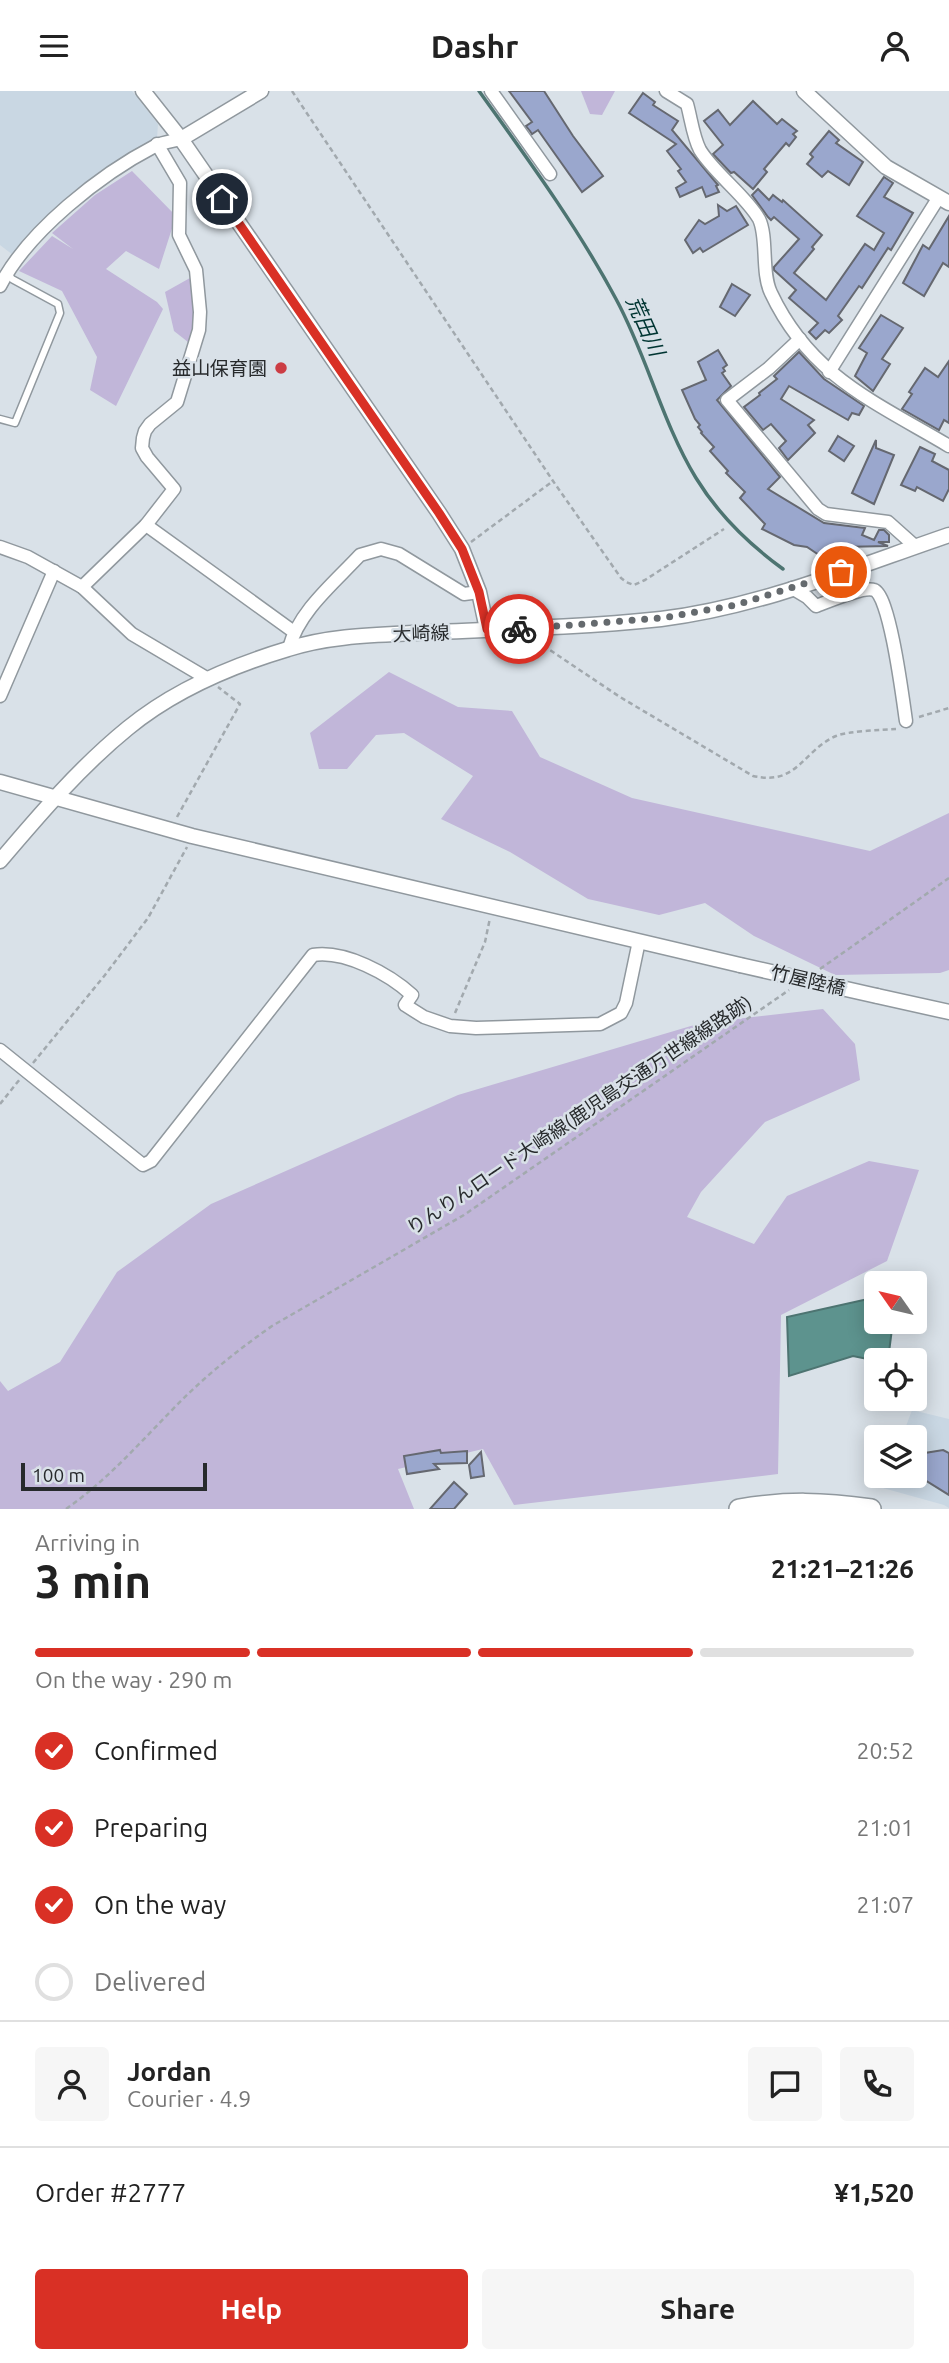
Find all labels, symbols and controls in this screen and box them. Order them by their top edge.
icon: menu [35,27,73,65]
icon: person [876,27,914,65]
text: Dashr [431,28,518,64]
pin [192,169,252,229]
icon: home [203,180,241,218]
water label: 荒田川 [622,292,671,361]
place label: 益山保育園 [172,357,267,379]
marker: 益山保育園 [273,360,289,376]
pin [811,542,871,602]
icon: bag [822,553,860,591]
courier [484,594,554,664]
icon: bike [500,610,538,648]
street label: 大崎線 [392,621,450,645]
street label: 竹屋陸橋 [768,961,848,999]
street label: りんりんロード大崎線(鹿児島交通万世線線路跡) [402,991,756,1239]
north arrow [864,1271,928,1333]
map controls [864,1271,927,1488]
button: locate [864,1348,927,1411]
button: layers [864,1425,927,1488]
scale bar [21,1460,206,1492]
text: 100 m [32,1464,85,1486]
text: Arriving in [35,1530,140,1555]
text: 21:21–21:26 [771,1554,914,1583]
text: 3 min [35,1555,151,1607]
text: On the way · 290 m [35,1667,232,1692]
icon: check [35,1732,73,1770]
text: Confirmed [94,1736,218,1765]
text: 20:52 [856,1738,914,1763]
icon: check [35,1809,73,1847]
text: Preparing [94,1813,208,1842]
text: 21:01 [856,1815,914,1840]
icon: check [35,1886,73,1924]
text: On the way [94,1890,226,1919]
text: 21:07 [856,1892,914,1917]
text: Delivered [94,1967,206,1996]
button: person [35,2047,109,2121]
button: chat [748,2047,822,2121]
button: phone [840,2047,914,2121]
text: Jordan [127,2057,212,2086]
text: Courier · 4.9 [127,2086,251,2111]
text: Order #2777 [35,2178,186,2207]
text: ¥1,520 [834,2178,914,2207]
button: Help [35,2269,468,2349]
button: Share [482,2269,914,2349]

